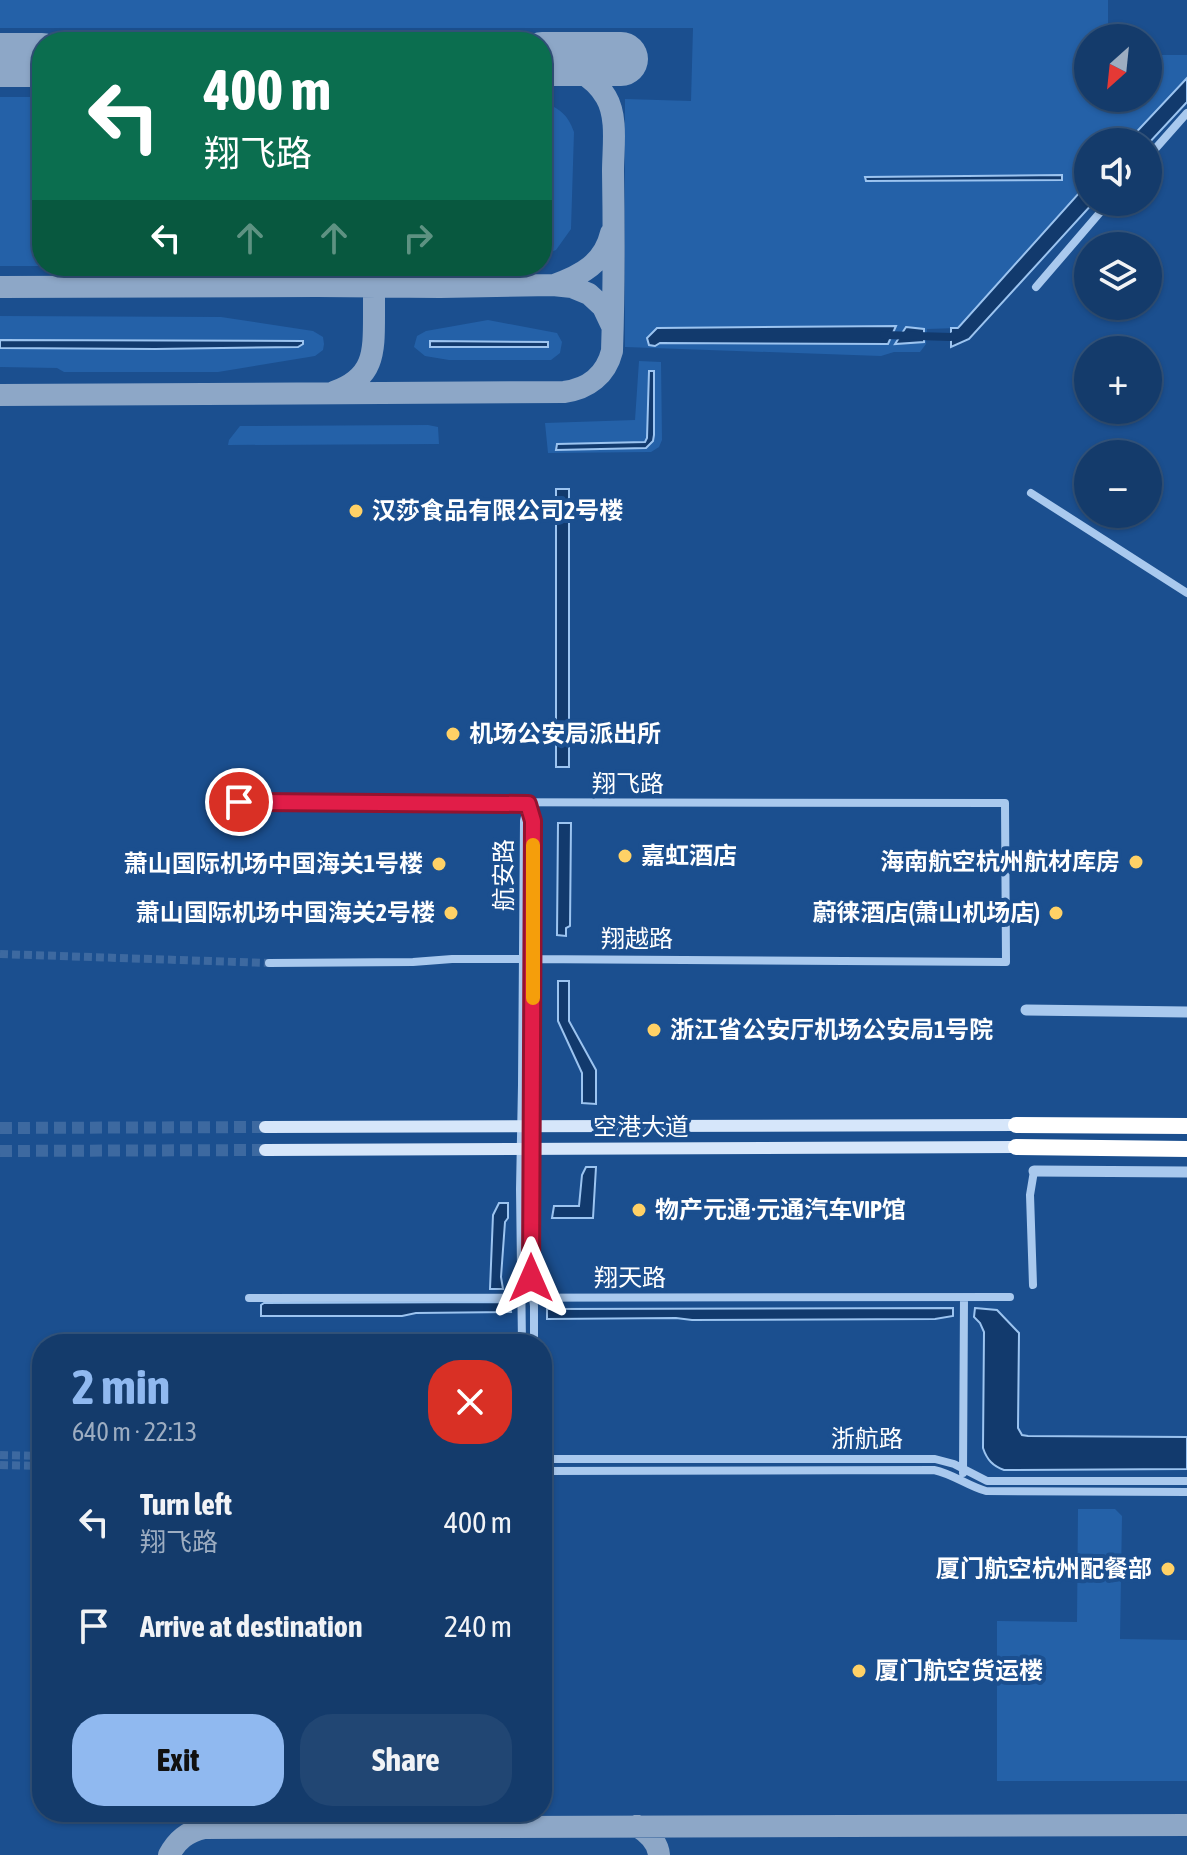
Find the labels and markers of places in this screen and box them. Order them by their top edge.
place label: 汉莎食品有限公司2号楼 [372,497,623,524]
marker: 汉莎食品有限公司2号楼 [347,502,365,520]
place label: 机场公安局派出所 [469,720,661,747]
marker: 机场公安局派出所 [444,725,462,743]
pin [205,768,273,836]
place label: 嘉虹酒店 [641,842,737,869]
marker: 嘉虹酒店 [616,847,634,865]
place label: 海南航空杭州航材库房 [880,848,1120,875]
place label: 萧山国际机场中国海关1号楼 [124,850,423,877]
marker: 海南航空杭州航材库房 [1127,853,1145,871]
marker: 萧山国际机场中国海关1号楼 [430,855,448,873]
place label: 萧山国际机场中国海关2号楼 [136,899,435,926]
place label: 蔚徕酒店(萧山机场店) [812,899,1040,926]
marker: 萧山国际机场中国海关2号楼 [442,904,460,922]
marker: 蔚徕酒店(萧山机场店) [1047,904,1065,922]
place label: 浙江省公安厅机场公安局1号院 [670,1016,993,1043]
marker: 浙江省公安厅机场公安局1号院 [645,1021,663,1039]
place label: 物产元通·元通汽车VIP馆 [655,1196,906,1223]
marker: 物产元通·元通汽车VIP馆 [630,1201,648,1219]
place label: 厦门航空杭州配餐部 [936,1555,1152,1582]
marker: 厦门航空杭州配餐部 [1159,1560,1177,1578]
place label: 厦门航空货运楼 [875,1657,1043,1684]
marker: 厦门航空货运楼 [850,1662,868,1680]

